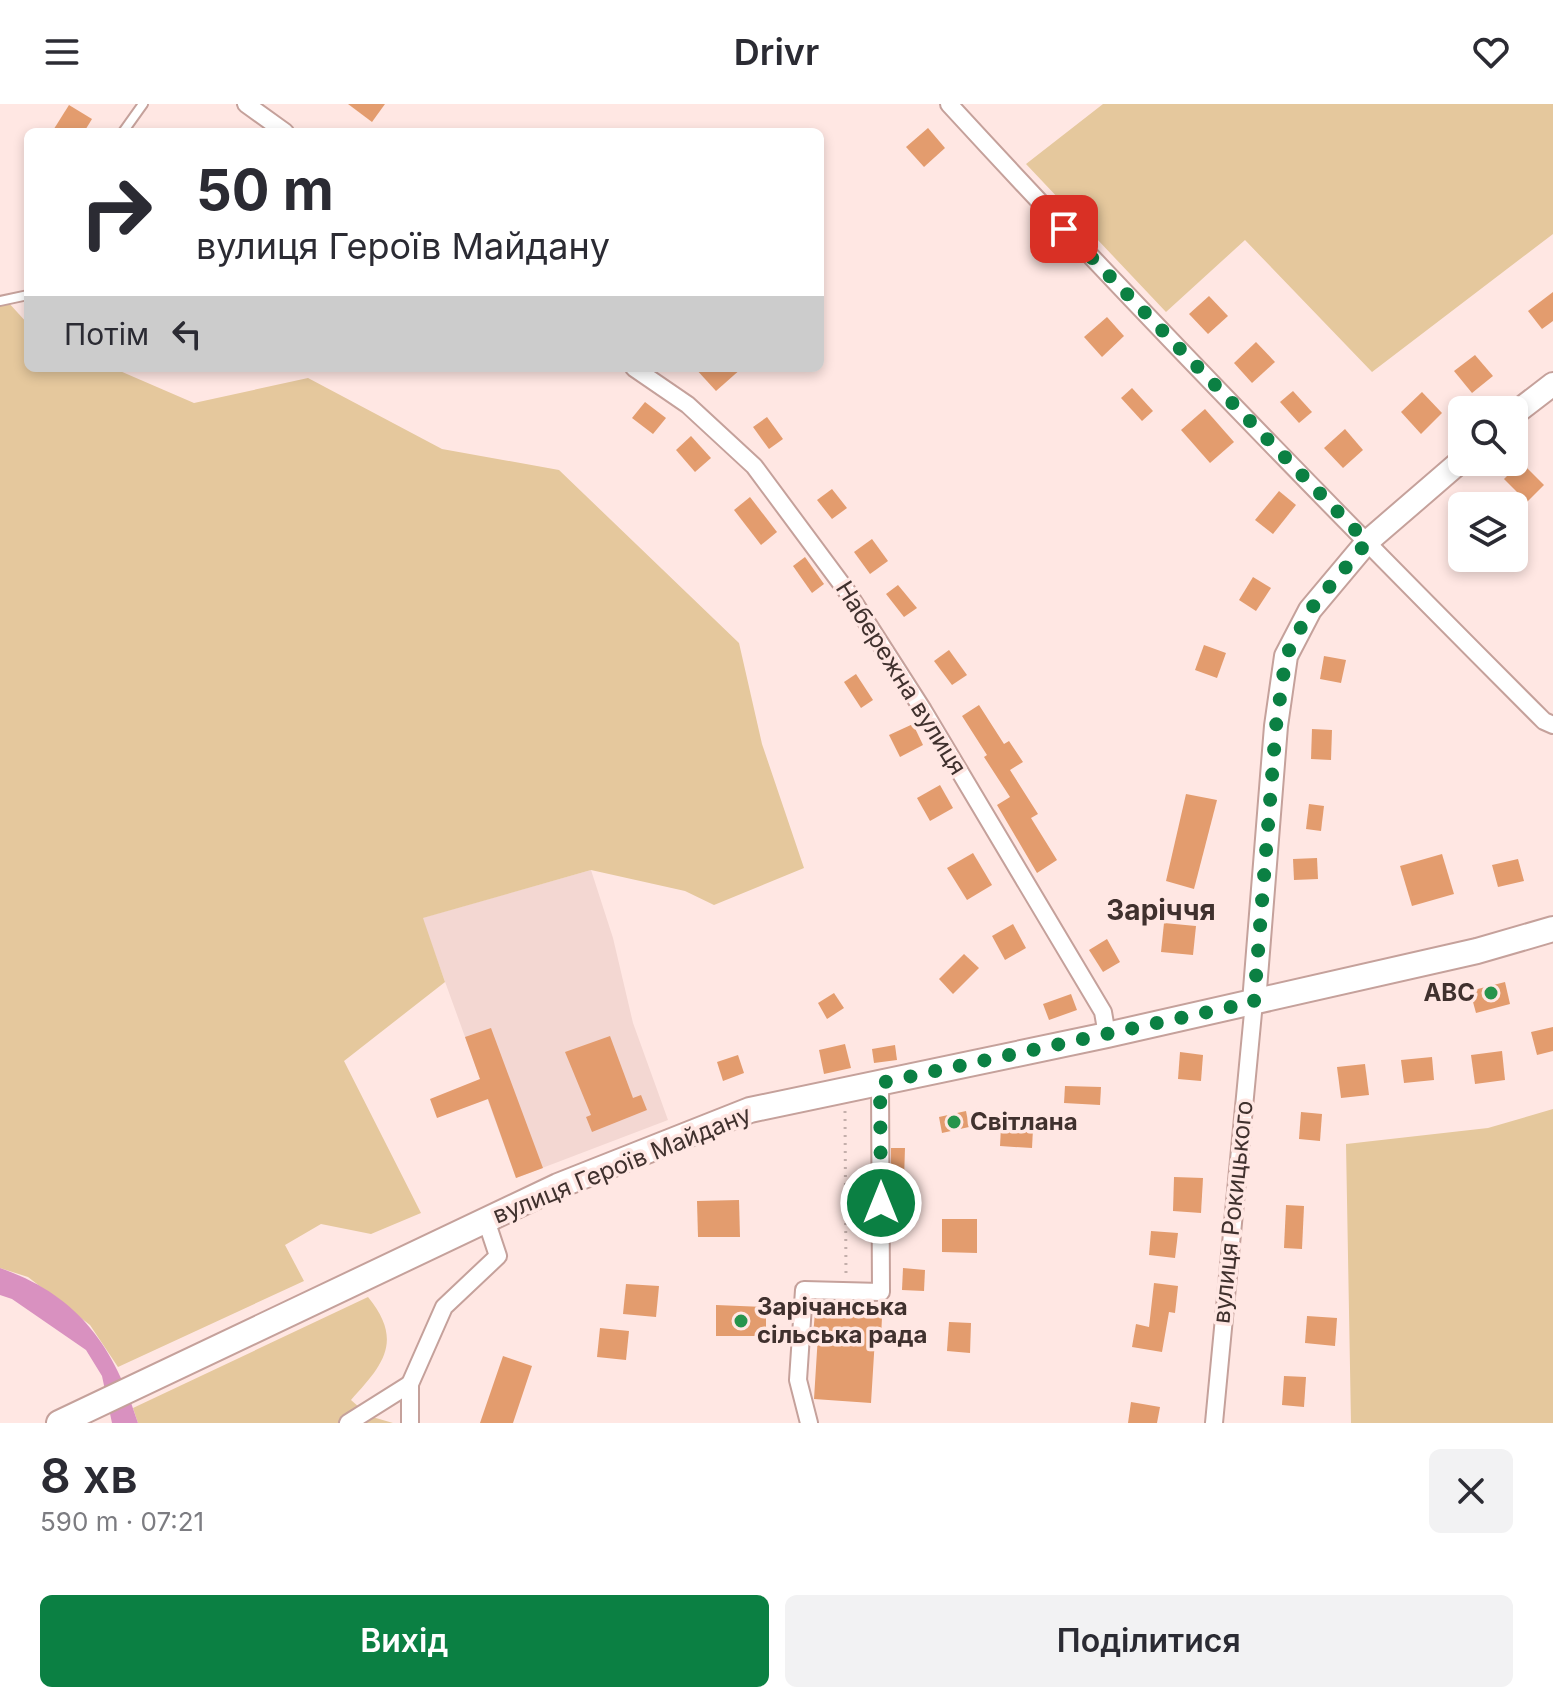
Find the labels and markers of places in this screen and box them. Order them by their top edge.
pin [1030,195,1098,263]
place label: ABC [1423,978,1475,1007]
marker: ABC [1482,984,1500,1002]
place label: Світлана [970,1107,1078,1136]
marker: Світлана [945,1113,963,1131]
place label: Зарічанська сільська рада [757,1292,927,1349]
marker: Зарічанська сільська рада [732,1312,750,1330]

